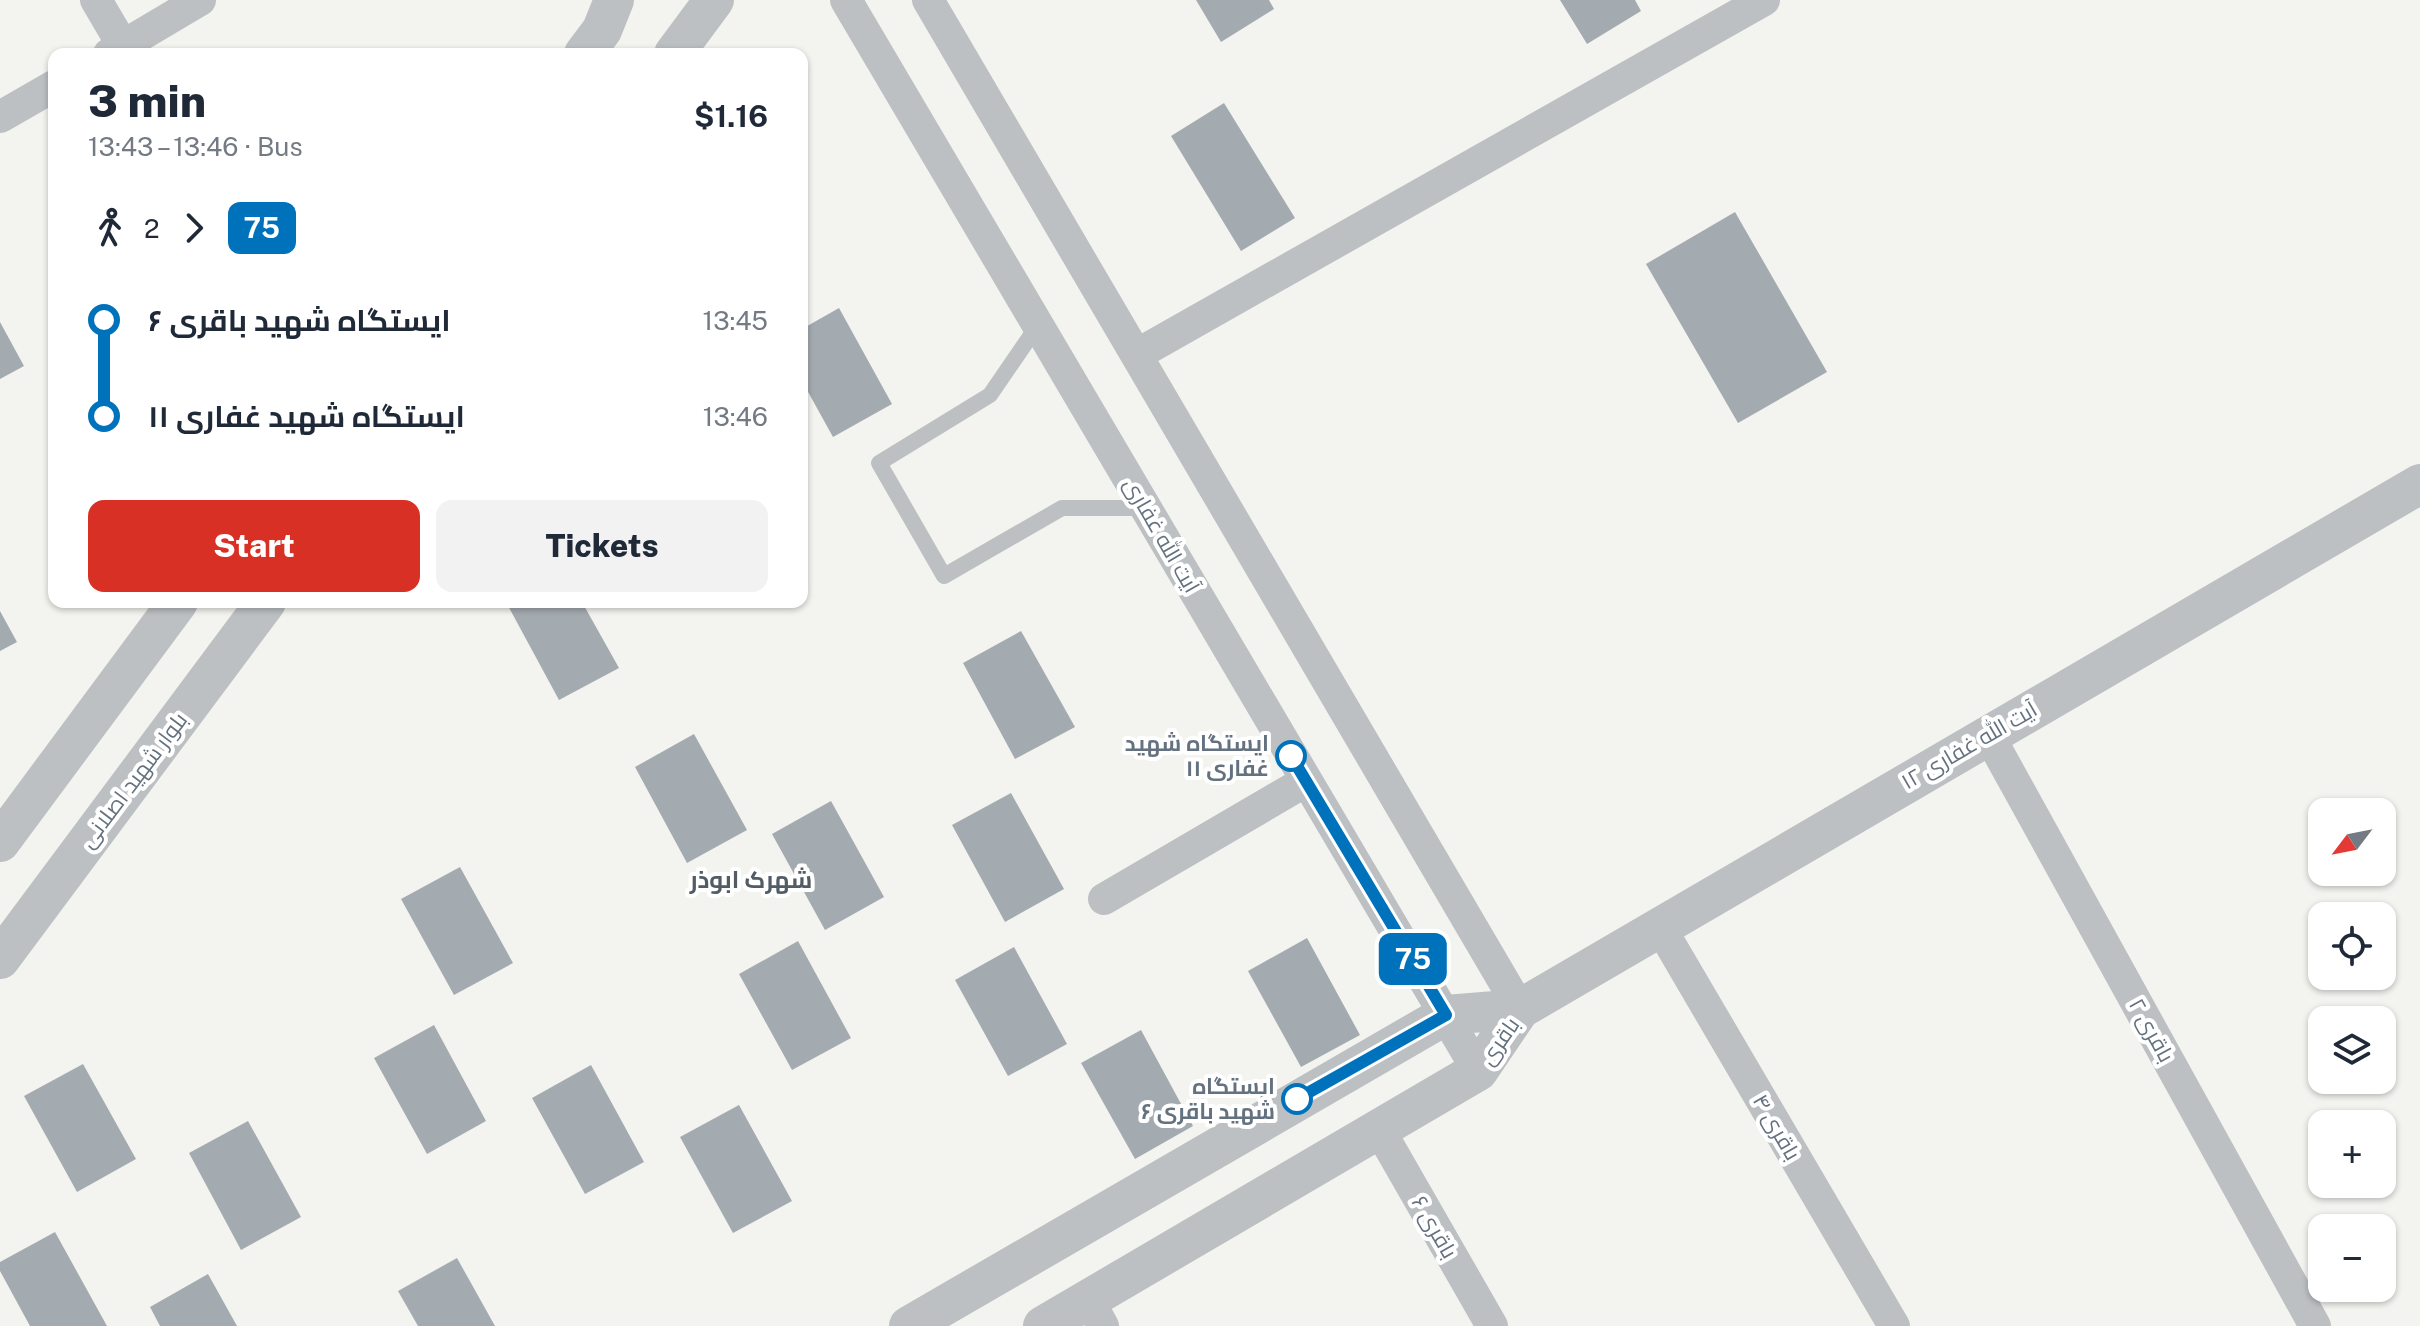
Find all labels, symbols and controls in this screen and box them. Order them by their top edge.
text: 3 min [88,75,206,127]
text: $1.16 [694,98,768,134]
text: 13:43 – 13:46 · Bus [88,131,303,162]
icon: walk [88,206,132,250]
icon: forward [172,206,216,250]
text: 75 [244,211,280,244]
text: 2 [144,213,160,244]
text: ایستگاه شهید باقری ۶ [148,302,451,338]
text: 13:45 [703,305,768,336]
text: ایستگاه شهید غفاری ۱۱ [148,398,465,434]
text: 13:46 [703,401,768,432]
street label: آیت الله غفاری [1119,472,1206,597]
button: Start [88,500,420,592]
button: Tickets [436,500,768,592]
street label: آیت الله غفاری ۱۲ [1896,695,2042,794]
street label: بلوار شهید اصلانی [74,707,193,853]
place label: ایستگاه شهید غفاری ۱۱ [1125,730,1269,781]
marker: ایستگاه شهید غفاری ۱۱ [1276,741,1306,771]
north arrow [2308,798,2396,886]
map controls [2308,798,2396,1302]
district label: شهرک ابوذر [689,865,812,894]
button: locate [2308,902,2396,990]
line badge: 75 [1377,933,1449,985]
text: 75 [1395,942,1431,975]
street label: باقری ۲ [2124,994,2180,1066]
button: layers [2308,1006,2396,1094]
street label: باقری [1473,1012,1525,1070]
place label: ایستگاه شهید باقری ۶ [1141,1073,1275,1125]
marker: ایستگاه شهید باقری ۶ [1282,1084,1312,1114]
street label: باقری ۴ [1748,1089,1806,1165]
button: + [2308,1110,2396,1198]
street label: باقری ۶ [1407,1191,1463,1263]
button: − [2308,1214,2396,1302]

